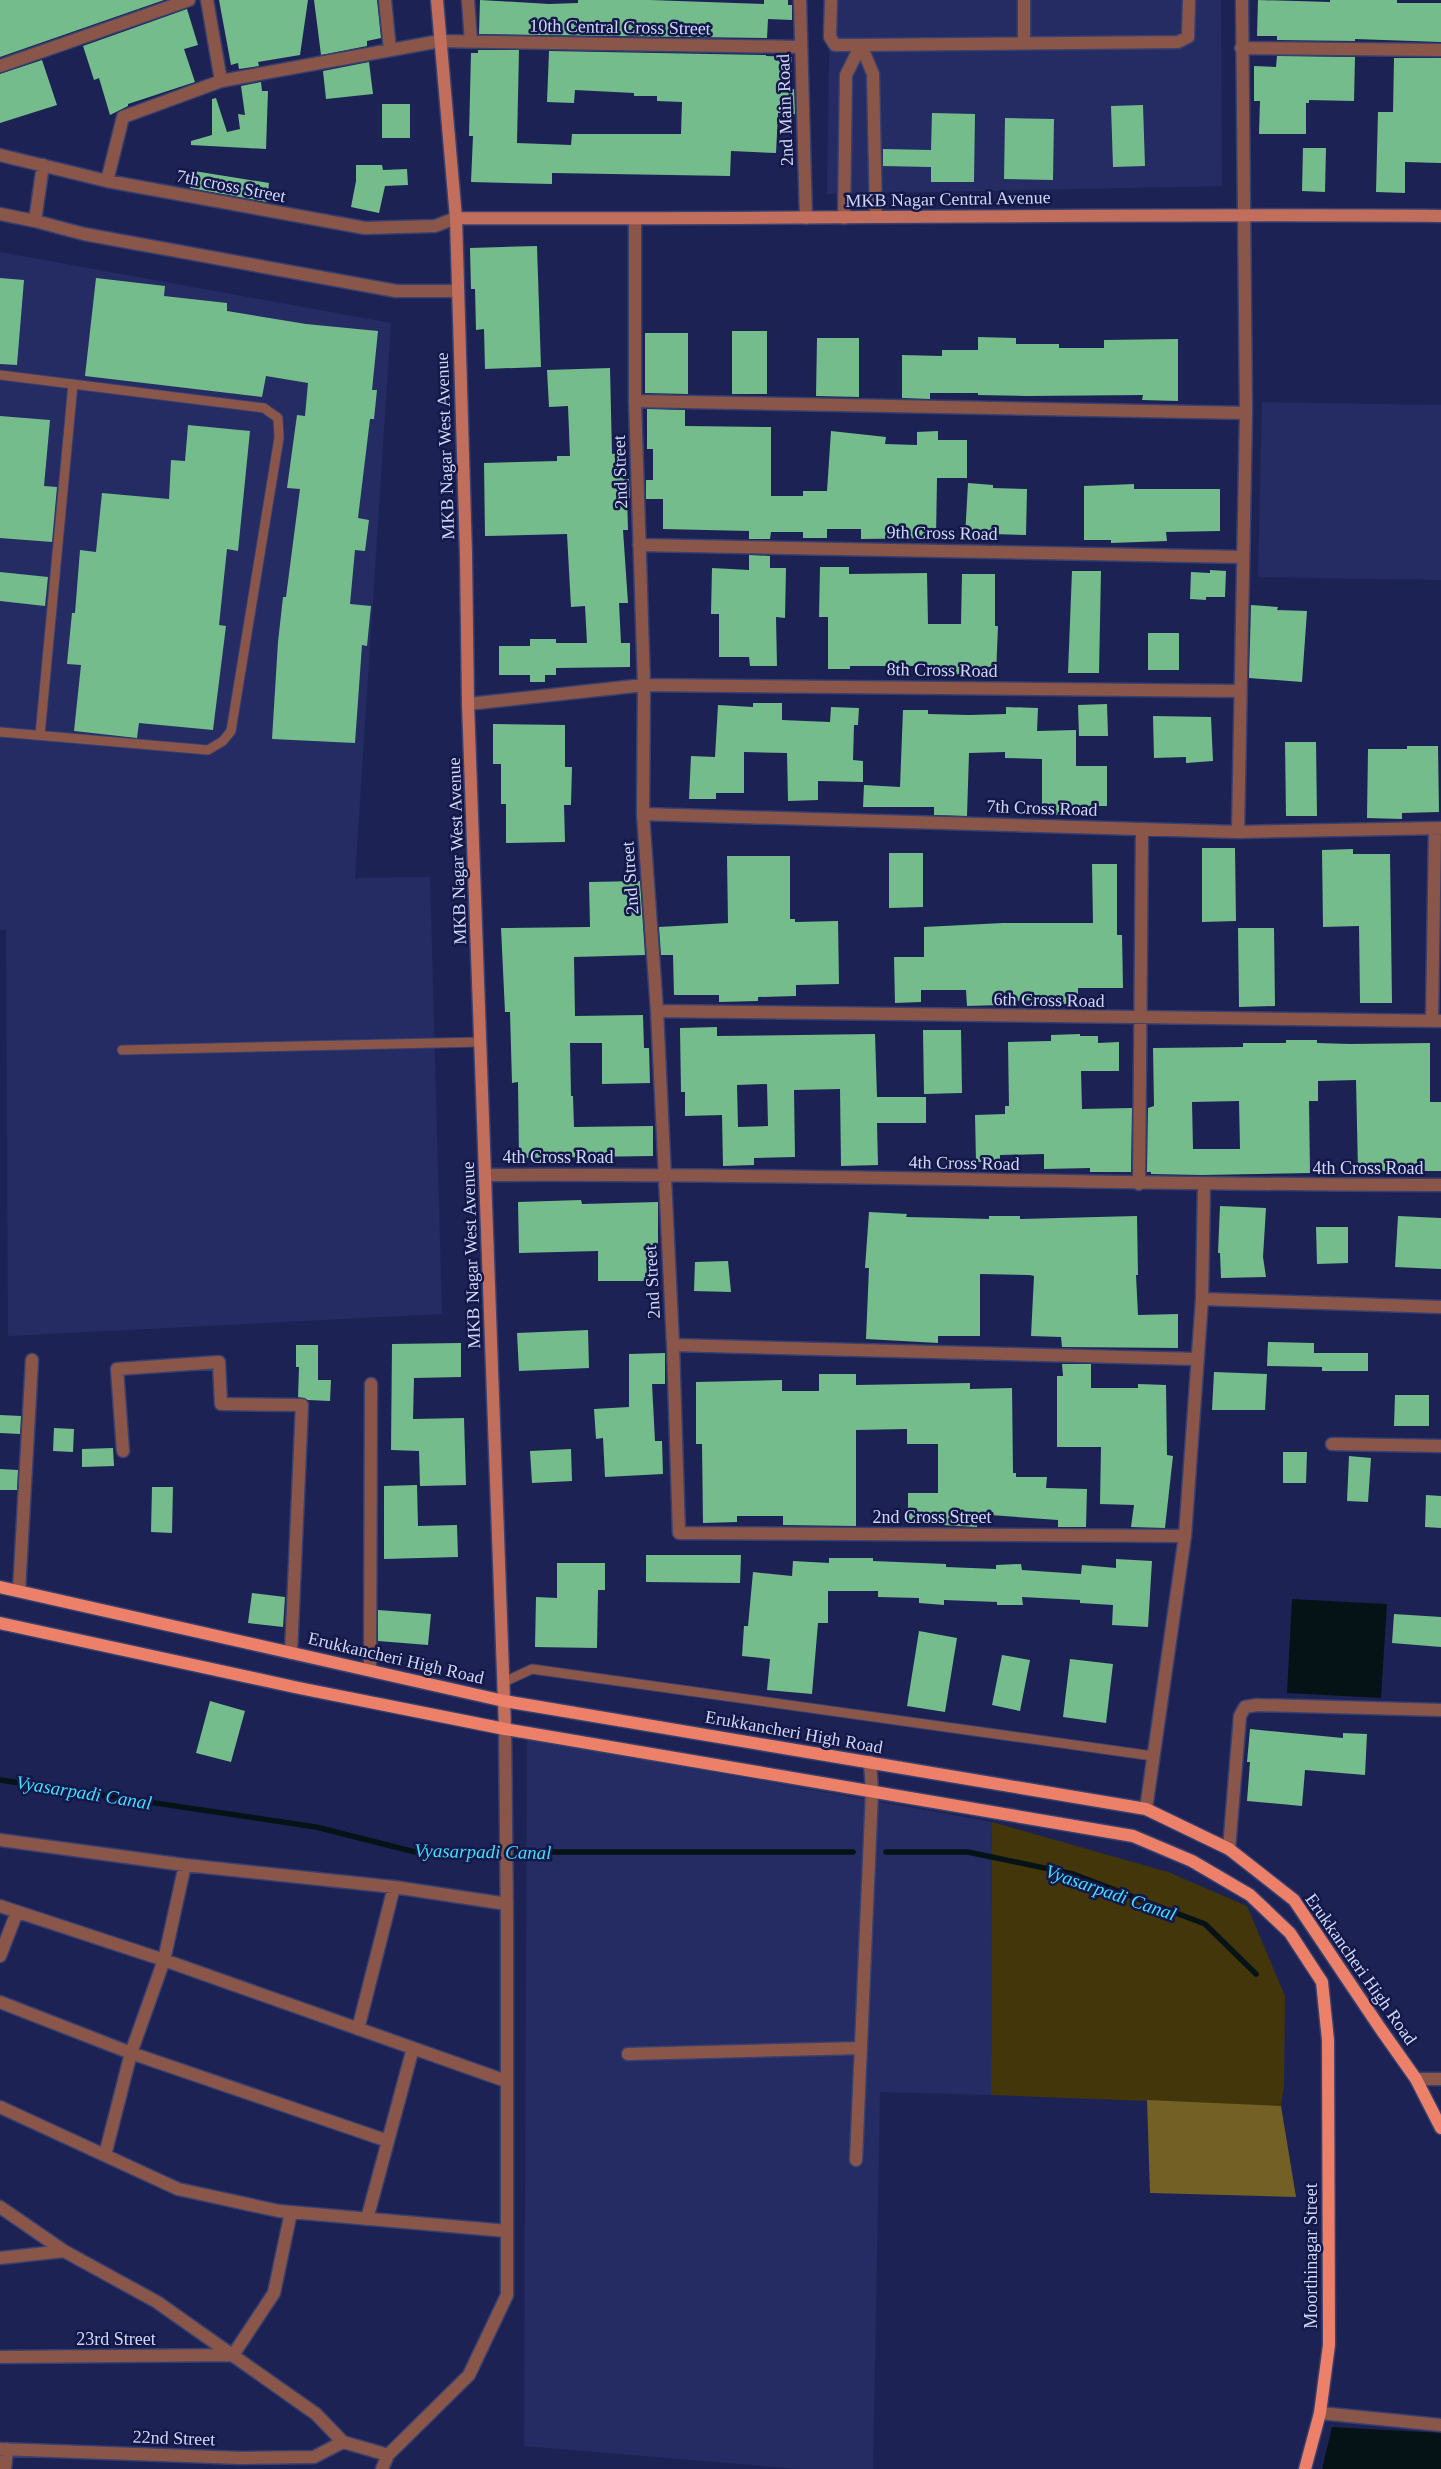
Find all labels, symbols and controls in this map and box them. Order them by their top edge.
street label: 10th Central Cross Street [529,15,711,39]
street label: 2nd Main Road [773,54,797,166]
street label: 7th cross Street [175,166,287,206]
street label: MKB Nagar Central Avenue [845,187,1051,211]
street label: MKB Nagar West Avenue [432,352,458,540]
street label: 2nd Street [609,435,631,509]
street label: 9th Cross Road [886,522,998,544]
street label: 8th Cross Road [886,659,998,681]
street label: MKB Nagar West Avenue [444,757,470,945]
street label: 7th Cross Road [986,796,1098,820]
street label: 2nd Street [617,841,643,915]
street label: 6th Cross Road [993,989,1105,1011]
street label: 4th Cross Road [502,1147,614,1167]
street label: 4th Cross Road [908,1152,1020,1174]
street label: 4th Cross Road [1312,1158,1424,1178]
street label: MKB Nagar West Avenue [458,1161,484,1349]
street label: 2nd Street [640,1245,664,1319]
street label: 2nd Cross Street [873,1507,992,1527]
street label: Erukkancheri High Road [306,1628,486,1688]
street label: Erukkancheri High Road [704,1707,884,1757]
water label: Vyasarpadi Canal [15,1771,153,1814]
water label: Vyasarpadi Canal [414,1840,552,1863]
water label: Vyasarpadi Canal [1043,1860,1179,1925]
street label: Erukkancheri High Road [1301,1890,1421,2048]
street label: Moorthinagar Street [1301,2183,1321,2329]
street label: 23rd Street [76,2329,156,2349]
street label: 22nd Street [132,2427,216,2449]

